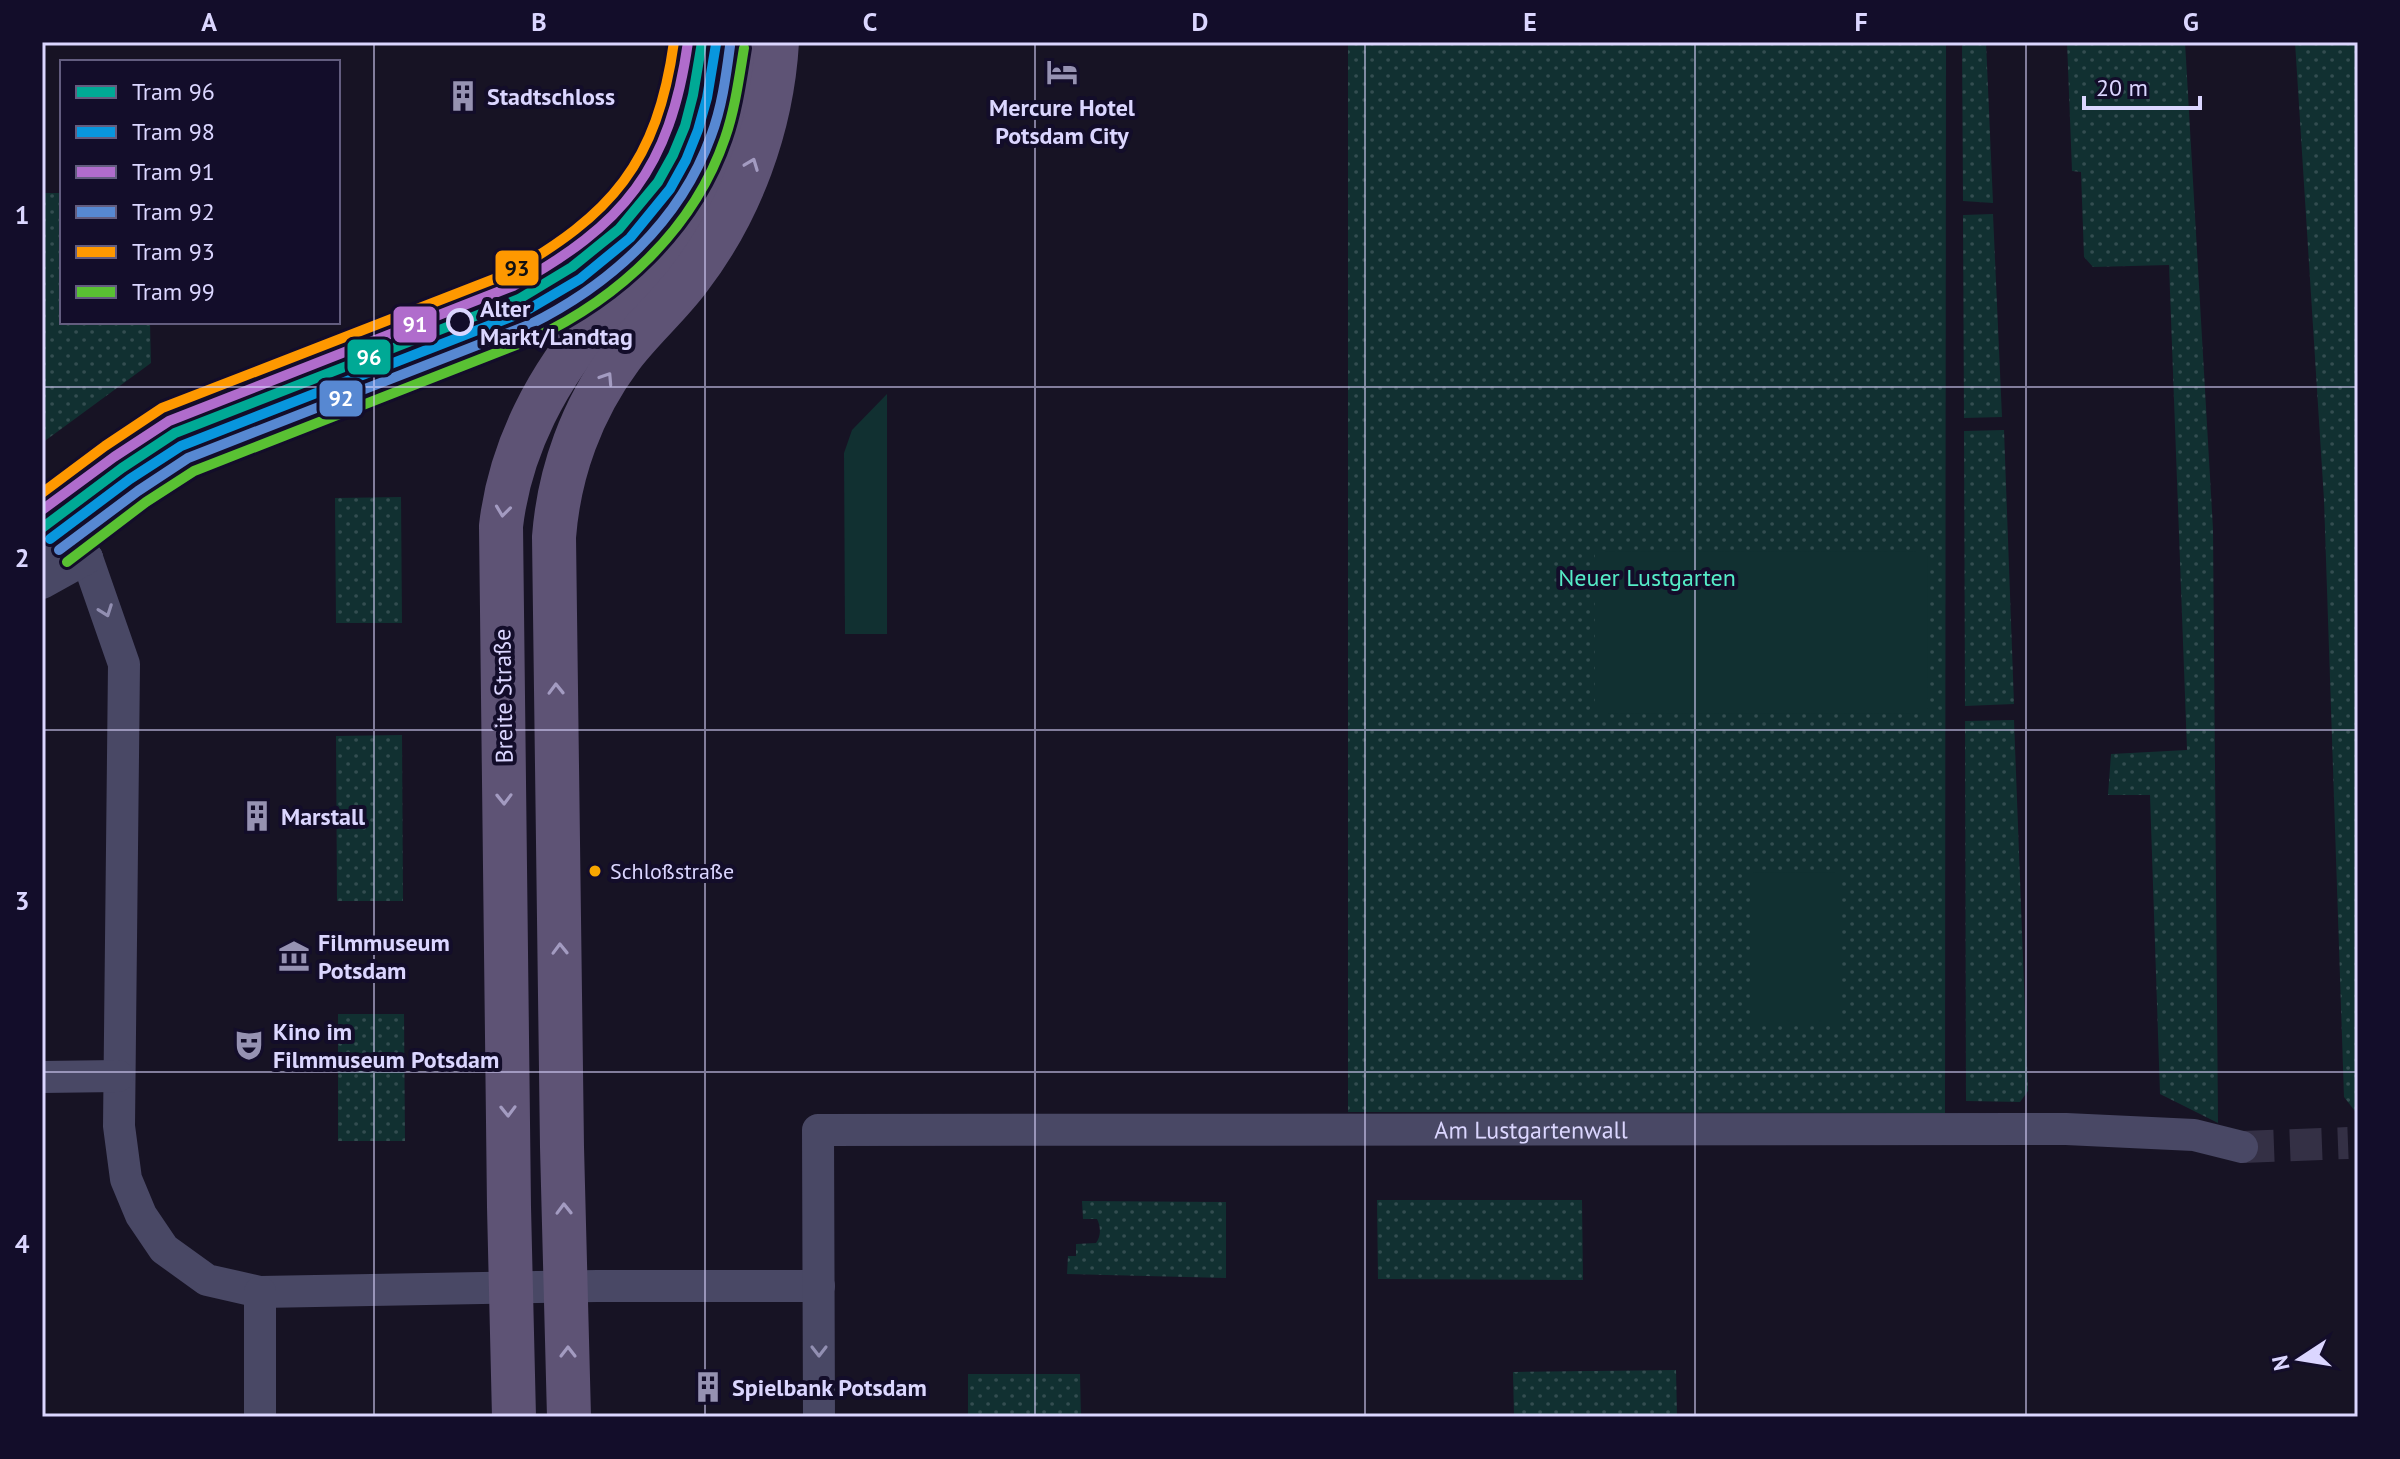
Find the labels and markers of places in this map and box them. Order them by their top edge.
hotel icon: Mercure Hotel Potsdam City [1045,55,1079,89]
building icon: Stadtschloss [446,79,480,113]
place label: Stadtschloss [487,81,615,112]
place label: Mercure Hotel Potsdam City [989,92,1136,151]
place label: Alter Markt/Landtag [480,293,633,352]
marker: Alter Markt/Landtag [447,309,473,335]
building icon: Marstall [240,799,274,833]
place label: Marstall [281,801,366,832]
place label: Schloßstraße [610,857,734,885]
marker: Schloßstraße [587,863,603,879]
place label: Filmmuseum Potsdam [318,927,450,986]
museum icon: Filmmuseum Potsdam [277,939,311,973]
place label: Kino im Filmmuseum Potsdam [273,1016,499,1075]
theatre icon: Kino im Filmmuseum Potsdam [232,1028,266,1062]
building icon: Spielbank Potsdam [691,1370,725,1404]
place label: Spielbank Potsdam [732,1372,927,1403]

